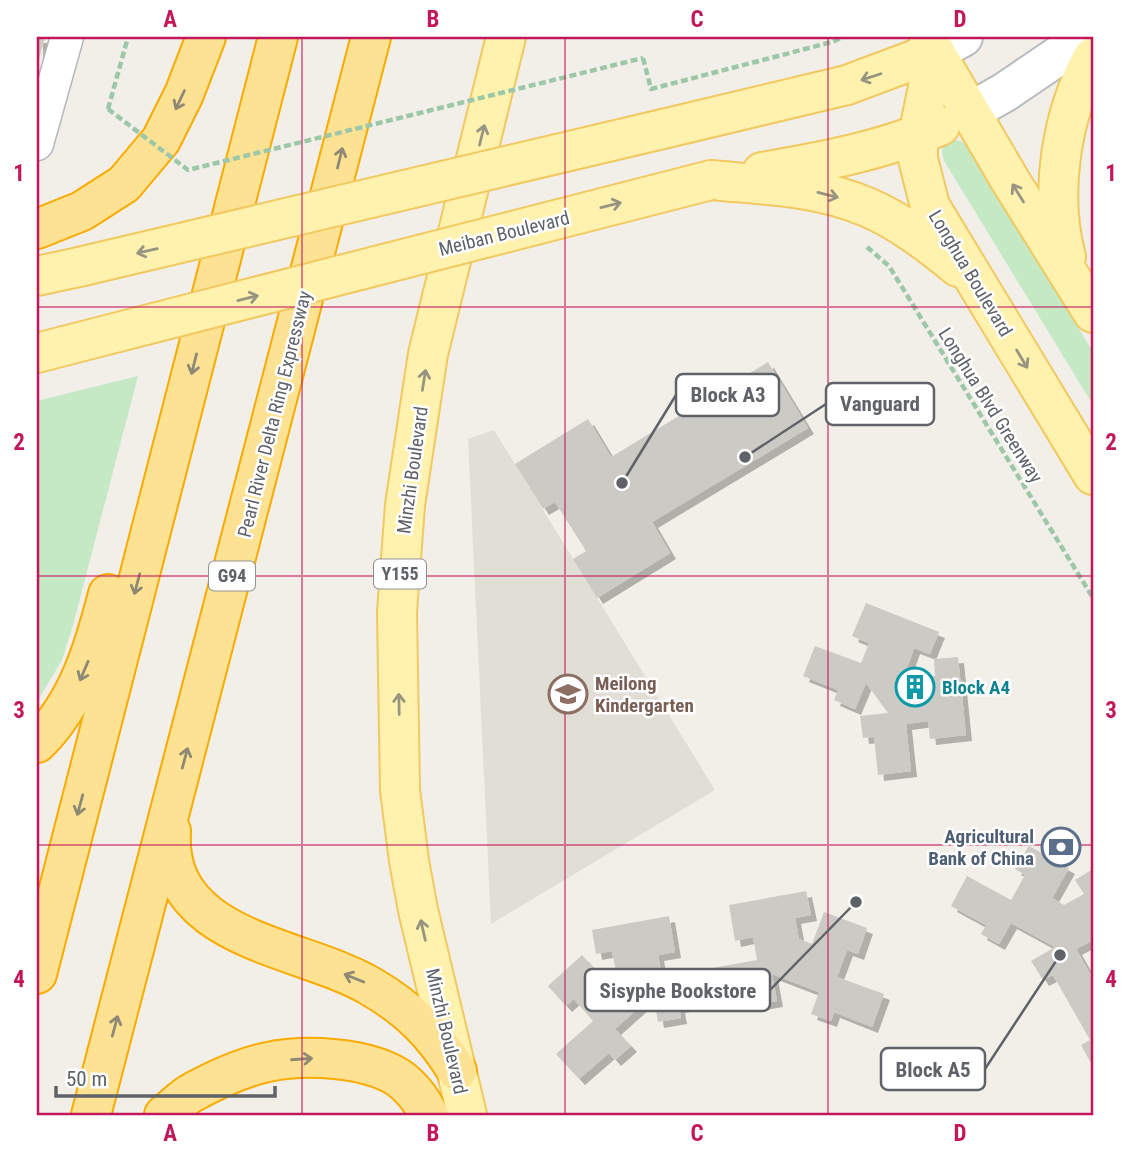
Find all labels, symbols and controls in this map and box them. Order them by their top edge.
text: A [163,6,177,33]
text: B [427,6,439,33]
text: C [690,6,704,33]
text: D [954,6,967,33]
one-way arrow [861,72,883,84]
one-way arrow [173,89,187,110]
one-way arrow [476,124,489,147]
one-way arrow [334,147,347,170]
text: 1 [13,160,25,187]
text: 1 [1105,160,1117,187]
one-way arrow [1010,183,1024,203]
one-way arrow [816,189,838,202]
one-way arrow [599,198,622,211]
street label: Meiban Boulevard [436,206,572,261]
street label: Longhua Boulevard [924,206,1017,341]
one-way arrow [136,244,159,258]
street label: Pearl River Delta Ring Expressway [233,288,316,540]
one-way arrow [237,291,259,304]
street label: Longhua Blvd Greenway [934,323,1048,487]
one-way arrow [1016,348,1030,368]
one-way arrow [187,352,200,375]
one-way arrow [418,370,431,392]
callout: Block A3 [676,374,779,416]
text: Block A3 [690,383,766,407]
callout: Vanguard [826,383,934,425]
text: Vanguard [840,392,920,416]
street label: Minzhi Boulevard [392,405,433,535]
text: 2 [13,429,25,456]
text: 2 [1105,429,1117,456]
road number: Y155 [374,560,426,588]
road number: G94 [209,562,255,590]
one-way arrow [130,573,143,595]
one-way arrow [77,659,90,681]
building icon: Block A4 [894,666,936,708]
place label: Meilong Kindergarten [595,672,694,717]
school or university icon: Meilong Kindergarten [547,673,589,715]
place label: Block A4 [942,676,1010,699]
one-way arrow [392,693,405,716]
text: 3 [13,697,25,724]
text: 3 [1105,697,1117,724]
one-way arrow [179,747,192,770]
one-way arrow [73,793,86,815]
place label: Agricultural Bank of China [928,825,1034,870]
bank icon: Agricultural Bank of China [1040,826,1082,868]
one-way arrow [416,919,429,942]
text: 4 [13,966,25,993]
street label: Minzhi Boulevard [421,966,472,1096]
text: 4 [1105,966,1117,993]
callout: Sisyphe Bookstore [585,969,770,1011]
one-way arrow [343,971,365,984]
text: Sisyphe Bookstore [600,979,756,1003]
one-way arrow [109,1015,122,1037]
callout: Block A5 [881,1048,985,1090]
one-way arrow [291,1052,314,1065]
scale bar [56,1054,275,1098]
text: Block A5 [895,1058,971,1082]
text: 50 m [66,1067,107,1091]
text: A [163,1120,177,1147]
text: B [427,1120,439,1147]
text: C [690,1120,704,1147]
text: D [954,1120,967,1147]

